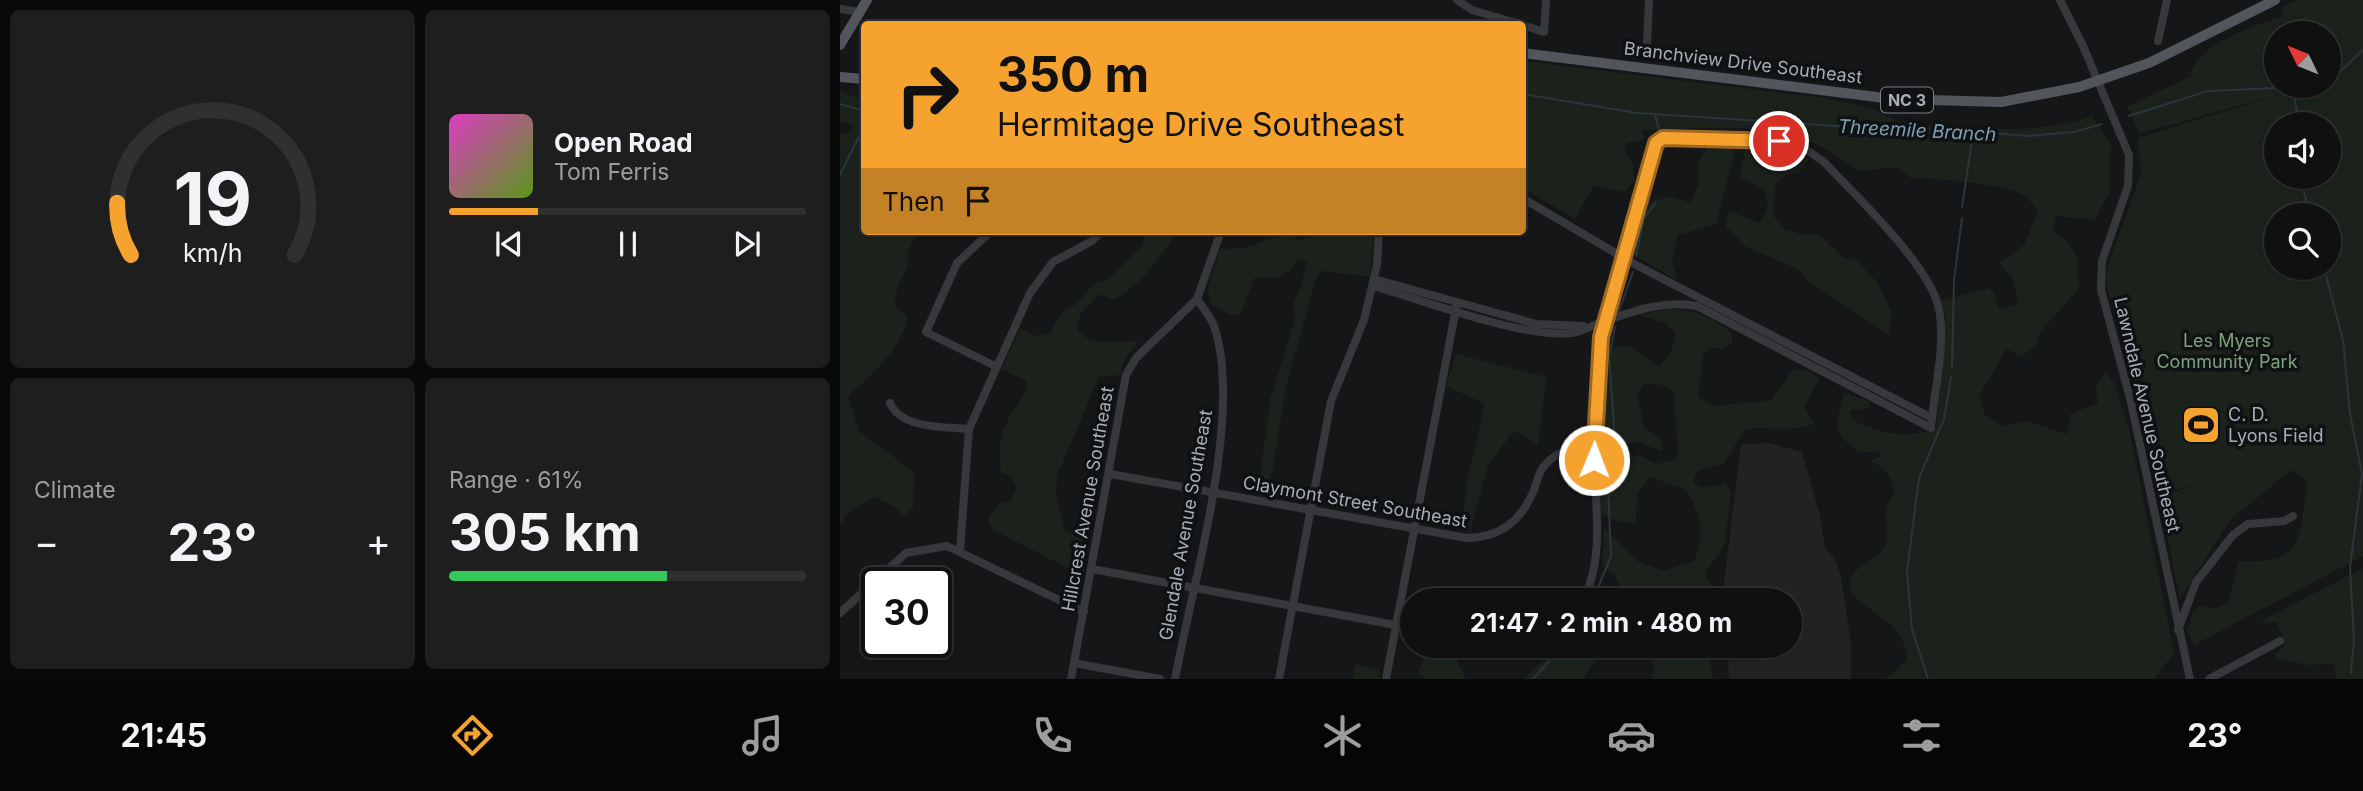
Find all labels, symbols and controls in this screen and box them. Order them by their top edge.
north arrow [2264,21,2342,98]
map controls [2264,21,2341,280]
street label: Branchview Drive Southeast [1623,37,1863,88]
text: 350 m [997,45,1149,104]
icon: right [882,49,973,140]
road number: NC 3 [1881,88,1933,113]
text: Hermitage Drive Southeast [997,105,1404,144]
pin [1749,111,1809,171]
button: sound [2264,112,2341,189]
water label: Threemile Branch [1837,115,1997,146]
icon: arrive [1760,122,1798,160]
text: Open Road [554,127,693,158]
text: 19 [173,154,252,243]
text: Tom Ferris [554,158,669,186]
icon: arrive [959,182,997,220]
text: Then [882,186,945,217]
button: search [2264,203,2341,280]
icon: previous [490,225,528,263]
icon: pause [609,225,647,263]
icon: next [728,225,766,263]
text: km/h [183,238,242,268]
street label: Lawndale Avenue Southeast [2110,295,2185,535]
park label: Les Myers Community Park [2156,330,2298,372]
street label: Hillcrest Avenue Southeast [1057,385,1118,613]
sports icon: C. D. Lyons Field [2180,404,2222,446]
place label: C. D. Lyons Field [2228,404,2324,446]
street label: Glendale Avenue Southeast [1155,408,1216,642]
position arrow [1557,423,1631,497]
text: Range · 61% [449,466,583,494]
street label: Claymont Street Southeast [1241,471,1469,532]
text: Climate [34,476,116,504]
text: 305 km [449,501,641,564]
text: 23° [168,511,257,574]
text: − [34,519,59,565]
text: + [366,519,391,565]
speed limit sign: 30 [861,567,952,658]
text: 21:47 · 2 min · 480 m [1470,607,1732,638]
icon: directions [448,711,497,760]
icon: music [738,711,787,760]
icon: phone [1028,711,1077,760]
icon: climate [1318,711,1367,760]
icon: car [1607,711,1656,760]
icon: filters [1897,711,1946,760]
text: 21:45 [120,716,207,755]
text: 23° [2187,716,2242,755]

